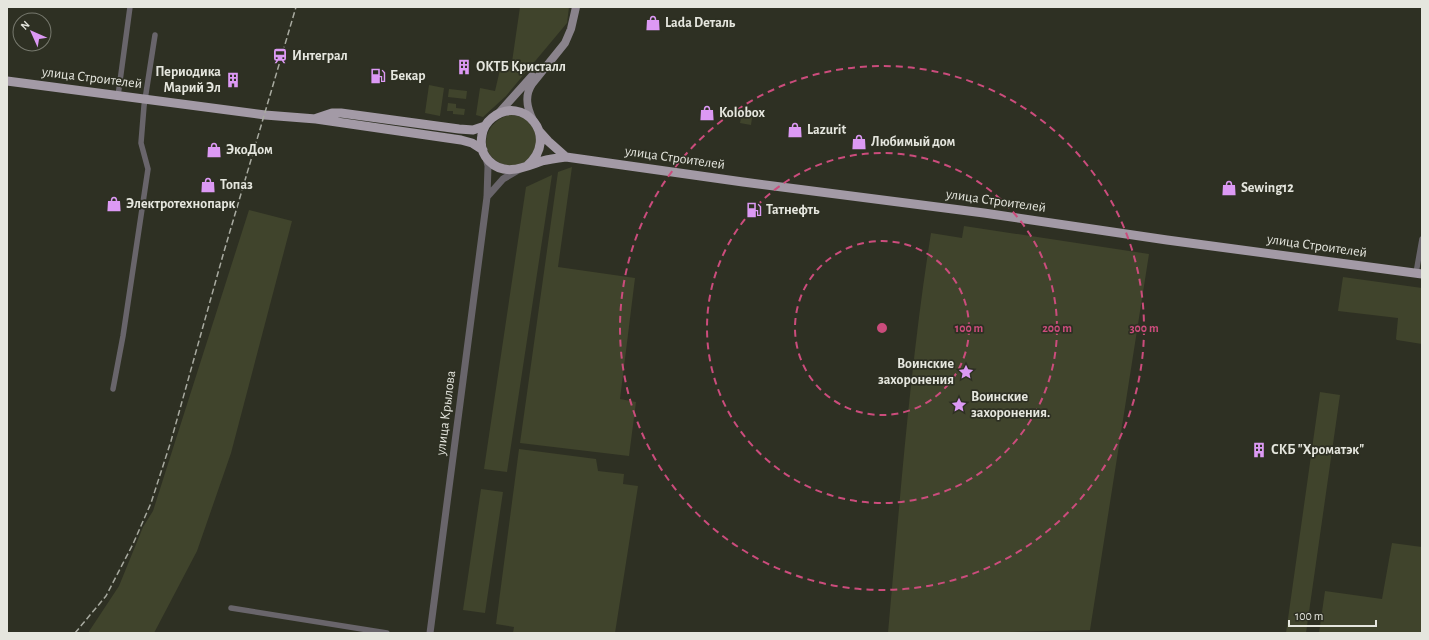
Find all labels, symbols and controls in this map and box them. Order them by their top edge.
north arrow [12,12,52,52]
shop icon: Lada Dеталь [644,14,662,32]
place label: Lada Dеталь [665,16,736,30]
text: N [19,19,32,32]
station icon: Интеграл [271,47,289,65]
place label: Интеграл [292,49,348,63]
building icon: ОКТБ Кристалл [455,58,473,76]
place label: ОКТБ Кристалл [476,60,566,74]
street label: улица Строителей [40,65,143,91]
place label: Периодика Марий Эл [155,65,221,95]
fuel station icon: Бекар [369,67,387,85]
place label: Бекар [390,69,426,83]
building icon: Периодика Марий Эл [224,71,242,89]
shop icon: Kolobox [698,104,716,122]
place label: Kolobox [719,106,765,120]
shop icon: Lazurit [786,121,804,139]
place label: Lazurit [807,123,846,137]
shop icon: Любимый дом [850,133,868,151]
place label: Любимый дом [871,135,956,149]
shop icon: ЭкоДом [205,141,223,159]
place label: ЭкоДом [226,143,273,157]
street label: улица Строителей [623,144,726,172]
shop icon: Топаз [199,176,217,194]
place label: Топаз [220,178,253,192]
shop icon: Sewing12 [1220,179,1238,197]
place label: Sewing12 [1241,181,1294,195]
street label: улица Строителей [944,187,1047,215]
shop icon: Электротехнопарк [105,195,123,213]
place label: Электротехнопарк [126,197,236,211]
fuel station icon: Татнефть [745,201,763,219]
place label: Татнефть [766,203,820,217]
street label: улица Строителей [1265,232,1368,260]
centre of rings [875,321,889,335]
text: 100 m [955,322,983,334]
text: 200 m [1042,322,1072,334]
text: 300 m [1129,322,1159,334]
place label: Воинские захоронения [878,357,954,387]
place icon: Воинские захоронения [957,363,975,381]
street label: улица Крылова [434,369,458,457]
place label: Воинские захоронения. [971,390,1050,420]
place icon: Воинские захоронения. [950,396,968,414]
building icon: СКБ "Хроматэк" [1250,441,1268,459]
place label: СКБ "Хроматэк" [1271,443,1364,457]
scale bar [1289,602,1376,628]
text: 100 m [1295,610,1323,622]

